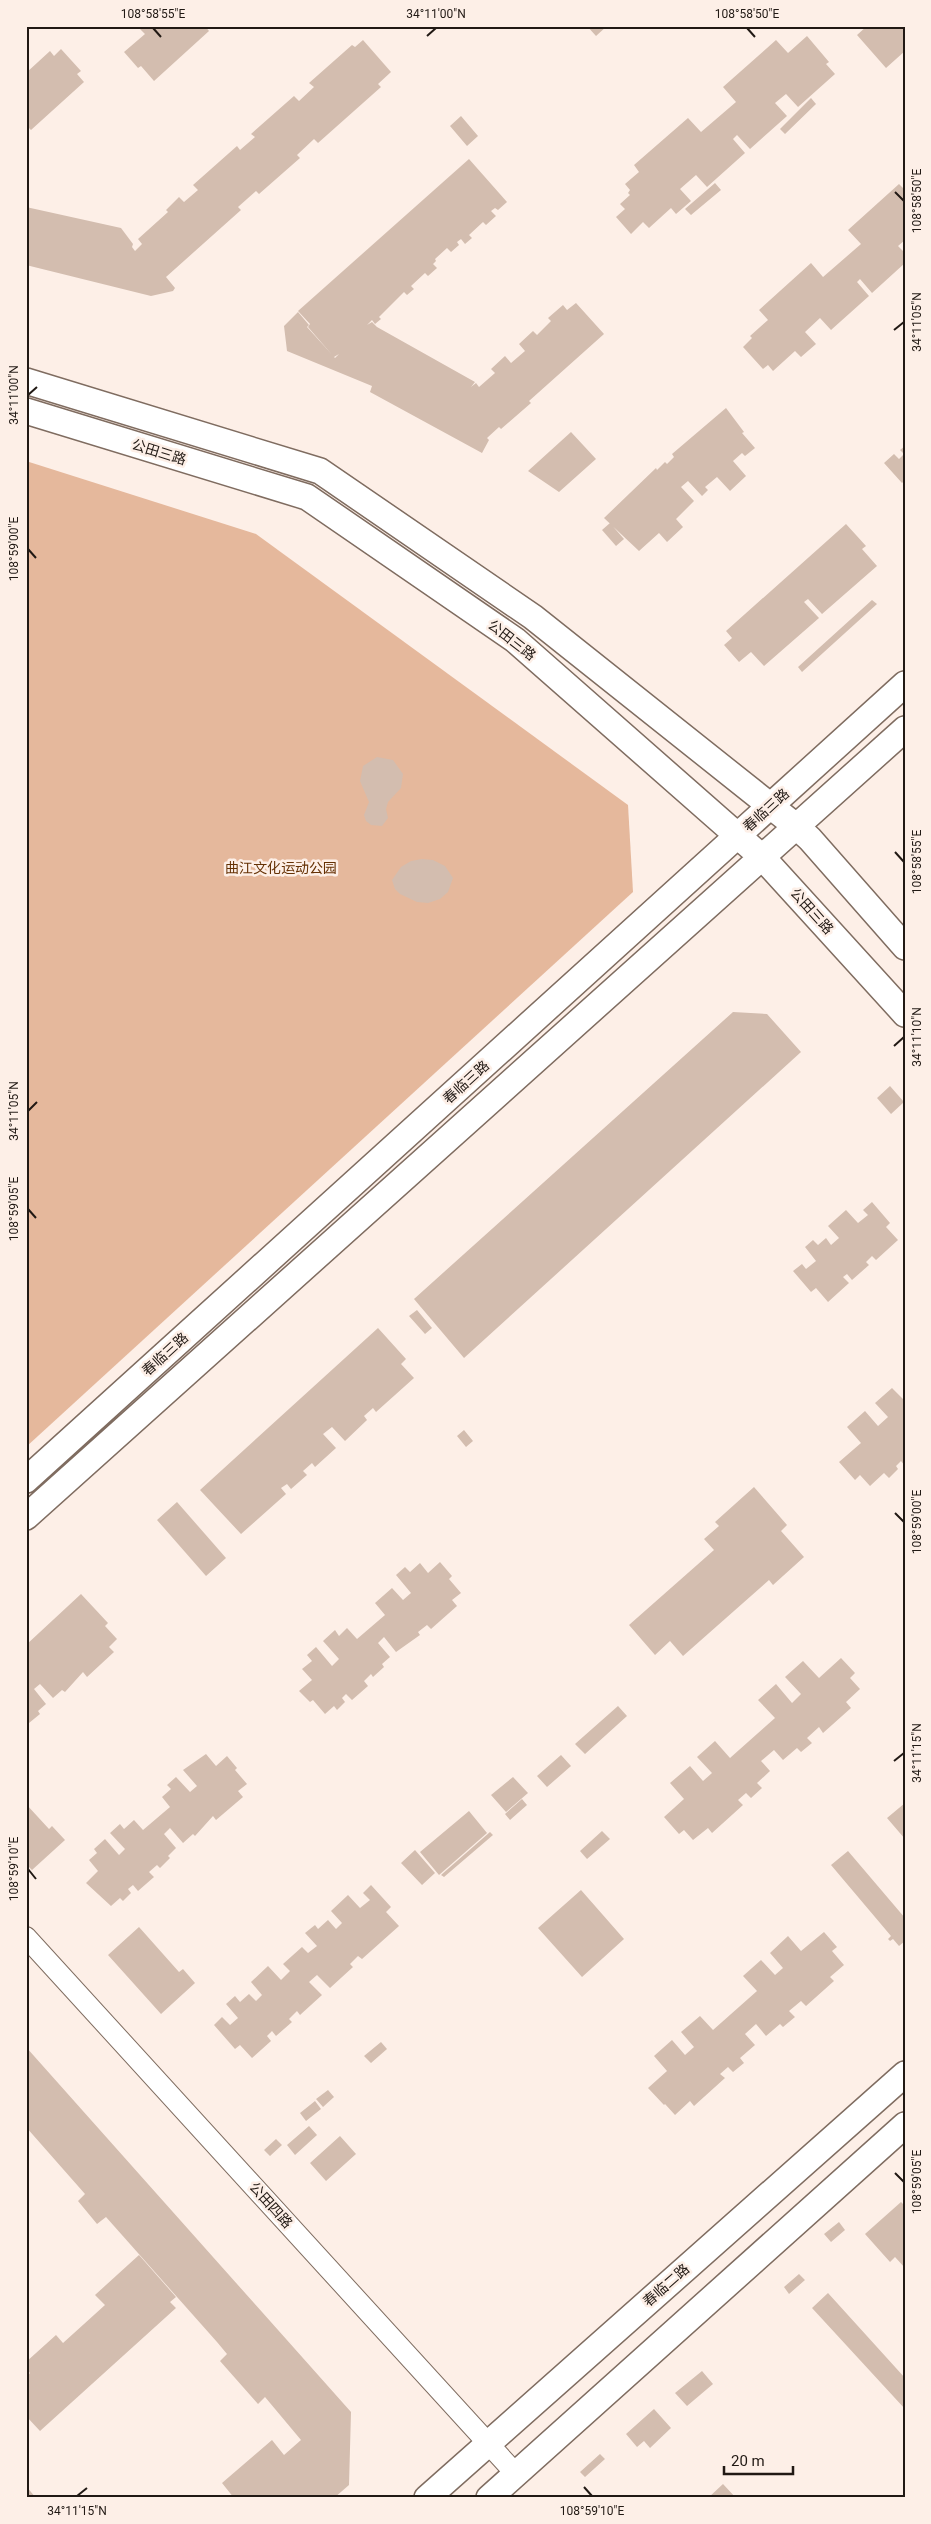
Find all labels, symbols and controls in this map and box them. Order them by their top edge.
text: 108°58'55"E [121,7,185,21]
text: 34°11'00"N [406,7,466,21]
text: 108°58'50"E [715,7,779,21]
text: 108°58'50"E [910,169,924,233]
text: 34°11'05"N [910,292,924,352]
text: 34°11'00"N [7,365,21,425]
street label: 公田三路 [130,436,188,468]
text: 108°59'00"E [7,517,21,581]
street label: 公田三路 [485,616,539,664]
street label: 春临三路 [740,785,792,835]
text: 108°58'55"E [910,830,924,894]
park label: 曲江文化运动公园 [225,860,337,876]
street label: 公田三路 [787,885,837,937]
text: 34°11'10"N [910,1007,924,1067]
street label: 春临三路 [440,1057,492,1107]
text: 34°11'05"N [7,1081,21,1141]
text: 108°59'05"E [7,1177,21,1241]
street label: 春临三路 [139,1329,191,1379]
text: 108°59'00"E [910,1490,924,1554]
text: 34°11'15"N [910,1723,924,1783]
text: 108°59'10"E [7,1837,21,1901]
text: 108°59'05"E [910,2150,924,2214]
street label: 公田四路 [246,2179,296,2231]
street label: 春临二路 [640,2261,692,2309]
scale bar [724,2444,792,2476]
text: 20 m [731,2452,765,2470]
text: 34°11'15"N [47,2504,107,2518]
text: 108°59'10"E [560,2504,624,2518]

